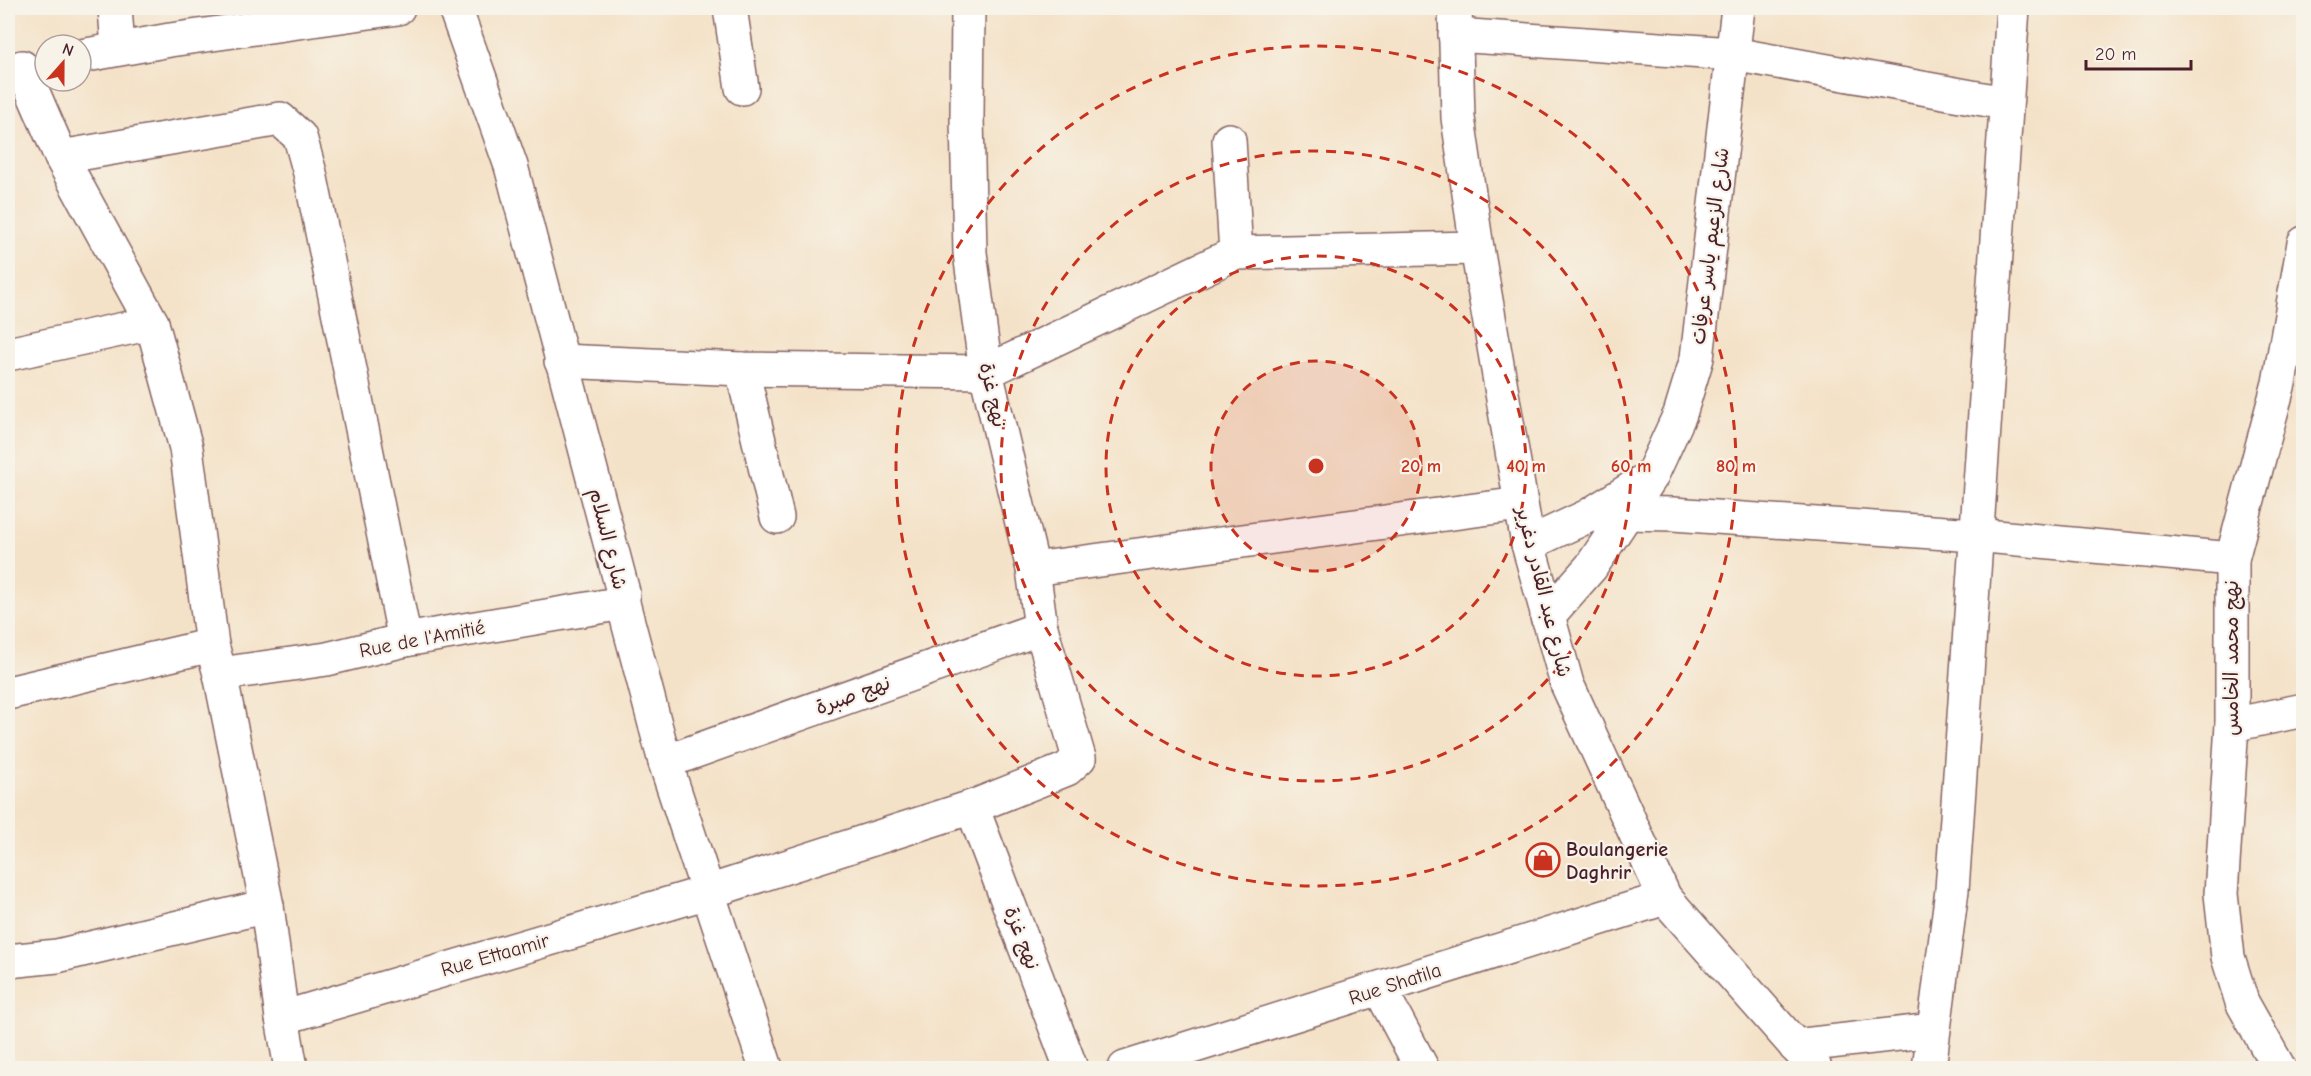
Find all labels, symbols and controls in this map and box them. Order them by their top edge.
north arrow [33,33,93,93]
scale bar [2086,33,2191,71]
text: N [60,40,76,60]
text: 20 m [2095,44,2136,65]
street label: شارع الزعيم ياسر عرفات [1686,146,1737,346]
street label: نهج غزة [973,361,1011,430]
centre of rings [1306,456,1326,476]
text: 20 m [1401,456,1441,477]
text: 40 m [1506,456,1546,477]
text: 60 m [1611,456,1651,477]
text: 80 m [1716,456,1756,477]
street label: شارع السلام [581,486,632,593]
street label: شارع عبد القادر دغرير [1509,503,1576,680]
street label: نهج محمد الخامس [2220,580,2245,736]
street label: Rue de l'Amitié [357,616,487,662]
street label: نهج صبرة [812,671,894,721]
place label: Boulangerie Daghrir [1566,838,1668,884]
shop icon: Boulangerie Daghrir [1525,842,1561,878]
street label: نهج غزة [998,903,1044,973]
street label: Rue Ettaamir [438,929,552,981]
street label: Rue Shatila [1346,958,1444,1010]

